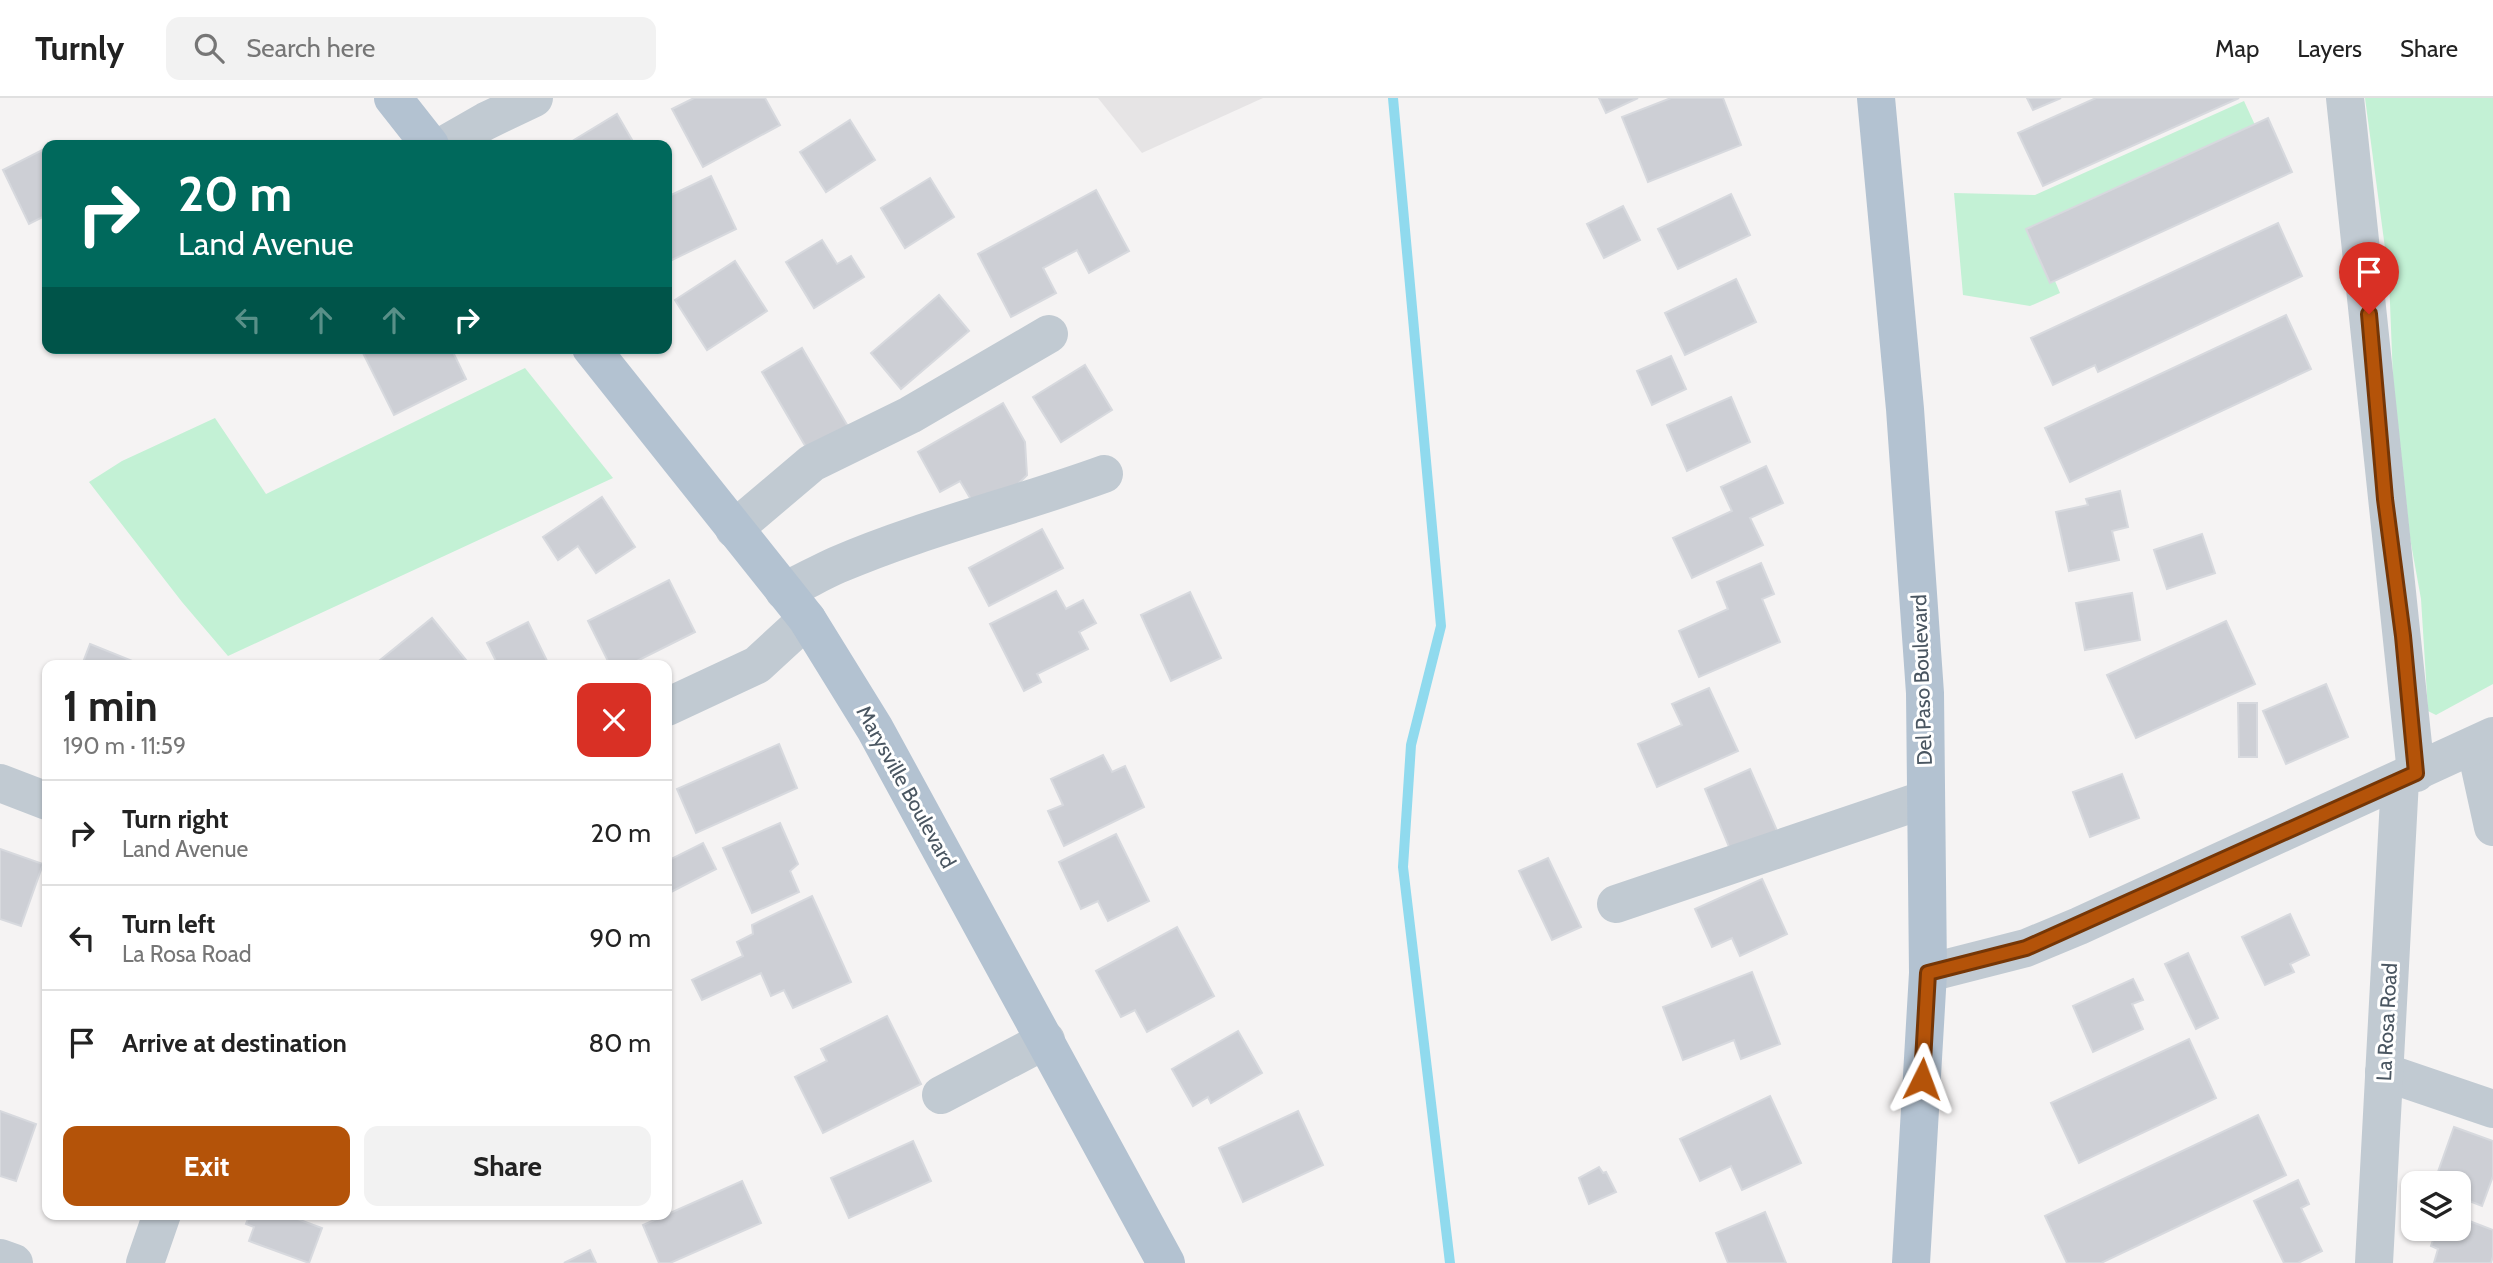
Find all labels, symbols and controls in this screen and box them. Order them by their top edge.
search box [166,17,656,80]
text: Turnly [35,28,124,68]
icon: search [190,29,228,67]
text: Search here [246,32,375,64]
text: Map [2215,34,2259,63]
text: Layers [2297,34,2362,63]
text: Share [2400,34,2458,63]
text: 20 m [178,164,292,223]
icon: right [63,168,154,259]
text: Land Avenue [178,224,354,263]
pin [2339,242,2399,314]
icon: arrive [2350,253,2388,291]
icon: left [229,301,267,339]
icon: ahead [302,301,340,339]
icon: ahead [375,301,413,339]
icon: right [448,301,486,339]
street label: Del Paso Boulevard [1906,594,1937,766]
text: 1 min [63,680,158,732]
button: close [577,683,651,757]
street label: Marysville Boulevard [851,701,961,872]
text: 190 m · 11:59 [63,732,186,760]
text: Turn right [122,803,228,835]
icon: right [63,814,101,852]
text: 20 m [591,817,651,849]
text: Land Avenue [122,835,248,863]
text: Turn left [122,908,215,940]
icon: left [63,919,101,957]
text: 90 m [589,922,651,954]
text: La Rosa Road [122,940,251,968]
street label: La Rosa Road [2371,962,2402,1082]
icon: arrive [63,1024,101,1062]
text: Arrive at destination [122,1027,347,1059]
text: 80 m [588,1027,651,1059]
position arrow [1885,1042,1959,1116]
button: Exit [63,1126,350,1206]
button: Share [364,1126,651,1206]
map controls [2401,1171,2471,1241]
button: layers [2401,1171,2471,1241]

